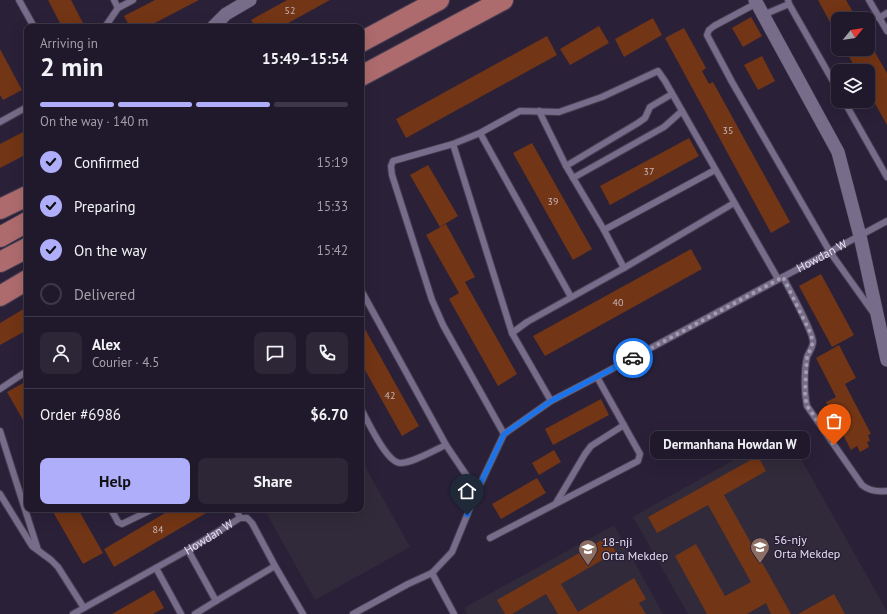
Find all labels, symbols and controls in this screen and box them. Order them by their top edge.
house number: 52 [285,4,295,17]
north arrow [831,12,875,56]
map controls [831,12,875,108]
text: Arriving in [40,35,98,52]
text: 15:49–15:54 [262,49,348,68]
text: 2 min [40,50,103,83]
button: layers [831,64,875,108]
text: On the way · 140 m [40,113,148,130]
house number: 35 [723,124,733,137]
icon: check [40,151,62,173]
text: Confirmed [74,153,139,172]
text: 15:19 [317,154,348,171]
house number: 37 [644,165,654,178]
icon: check [40,195,62,217]
house number: 39 [548,195,558,208]
text: Preparing [74,197,136,216]
text: 15:33 [317,198,348,215]
street label: Howdan W [794,236,849,275]
icon: check [40,239,62,261]
text: On the way [74,241,147,260]
text: 15:42 [317,242,348,259]
text: Delivered [74,285,135,304]
house number: 40 [613,296,624,309]
button: person [40,332,82,374]
button: chat [254,332,296,374]
button: phone [306,332,348,374]
text: Alex [92,335,121,354]
courier [613,338,653,378]
icon: car [622,347,644,369]
text: Courier · 4.5 [92,354,159,371]
house number: 42 [385,389,395,402]
pin [817,404,851,445]
text: Order #6986 [40,405,121,424]
text: $6.70 [310,405,348,424]
icon: bag [823,410,845,432]
callout: Dermanhana Howdan W [650,431,810,459]
text: Dermanhana Howdan W [663,436,797,453]
button: Help [40,458,190,504]
button: Share [198,458,348,504]
pin [450,474,484,515]
icon: home [456,480,478,502]
street label: Howdan W [181,516,236,558]
house number: 84 [153,523,164,536]
place label: 56-njy Orta Mekdep [774,532,840,561]
place label: 18-nji Orta Mekdep [602,534,668,563]
school or university icon: 56-njy Orta Mekdep [749,536,771,564]
school or university icon: 18-nji Orta Mekdep [577,538,599,566]

